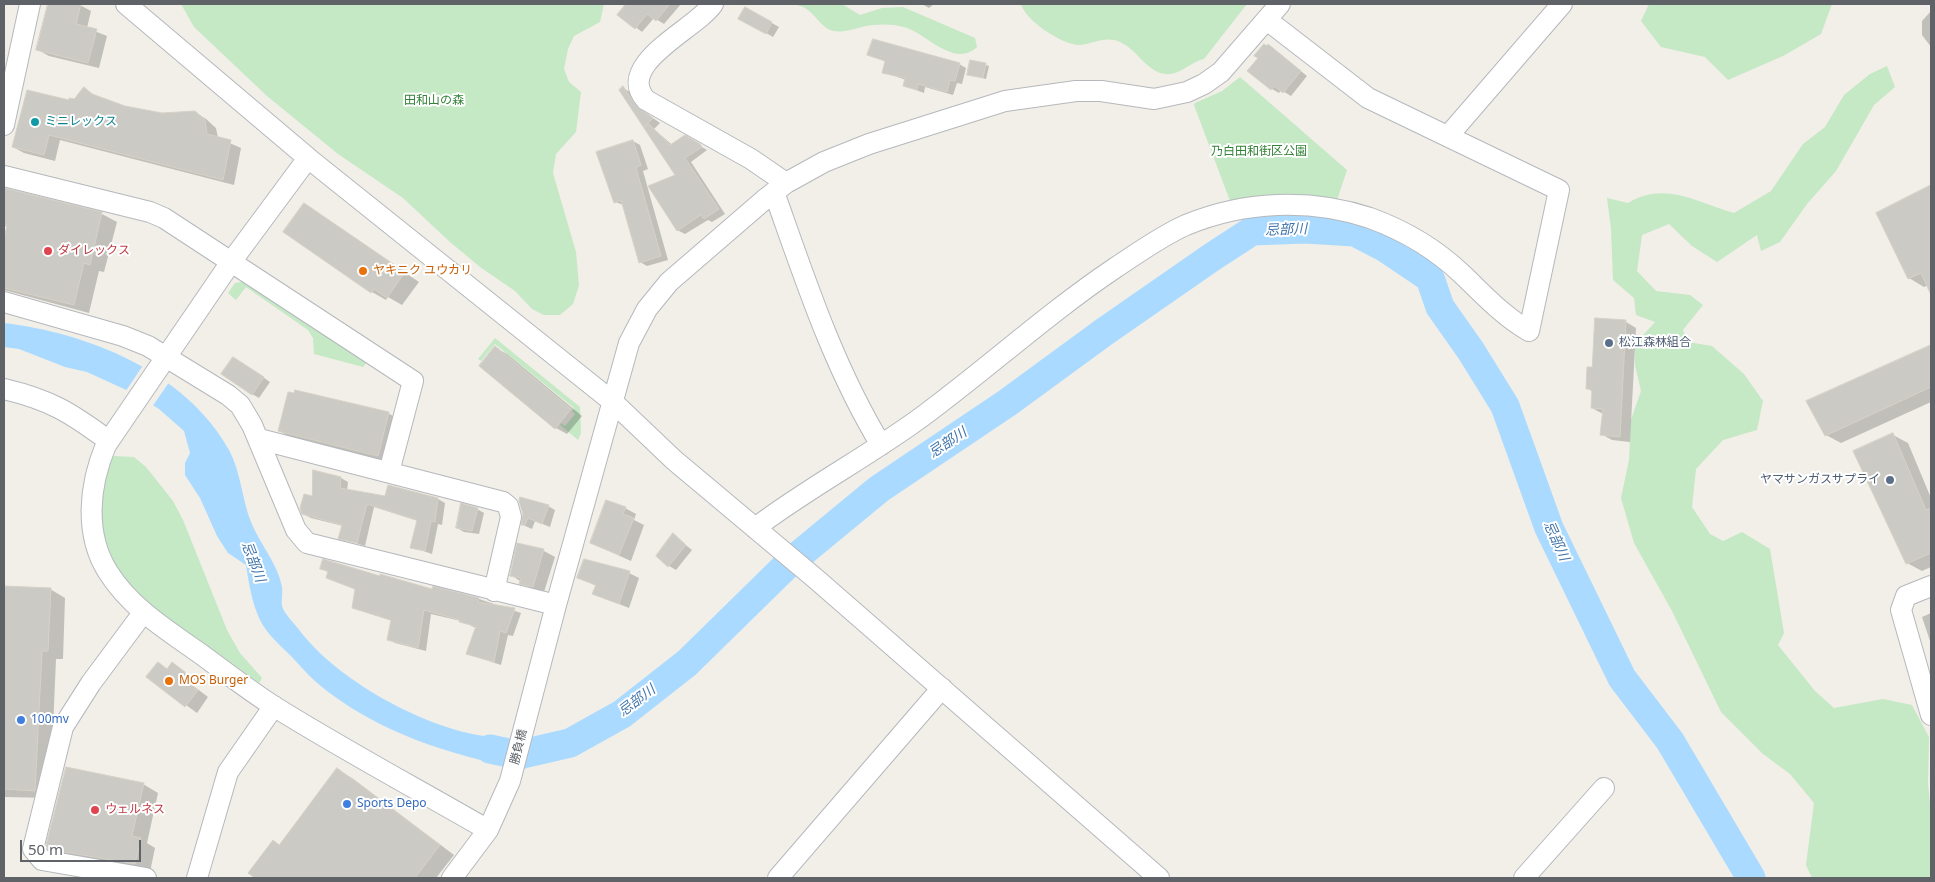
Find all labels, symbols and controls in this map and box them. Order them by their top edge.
park label: 田和山の森 [404,94,464,108]
place label: ミニレックス [45,115,117,129]
marker: ミニレックス [29,116,41,128]
park label: 乃白田和街区公園 [1211,145,1307,159]
water label: 忌部川 [1265,221,1307,239]
place label: ダイレックス [58,244,130,258]
marker: ダイレックス [42,245,54,257]
place label: ヤキニク ユウカリ [373,264,472,278]
marker: ヤキニク ユウカリ [357,265,369,277]
place label: 松江森林組合 [1619,336,1691,350]
marker: 松江森林組合 [1603,337,1615,349]
water label: 忌部川 [926,424,970,462]
place label: ヤマサンガスサプライ [1760,473,1880,487]
marker: ヤマサンガスサプライ [1884,474,1896,486]
water label: 忌部川 [1540,518,1572,564]
water label: 忌部川 [238,539,268,585]
place label: MOS Burger [179,674,248,688]
marker: MOS Burger [163,675,175,687]
water label: 忌部川 [615,682,659,720]
place label: 100mv [31,713,69,727]
marker: 100mv [15,714,27,726]
street label: 勝負橋 [508,728,530,766]
place label: Sports Depo [357,797,427,811]
marker: Sports Depo [341,798,353,810]
place label: ウェルネス [105,803,165,817]
marker: ウェルネス [89,804,101,816]
scale bar [22,830,144,862]
text: 50 m [28,839,63,859]

